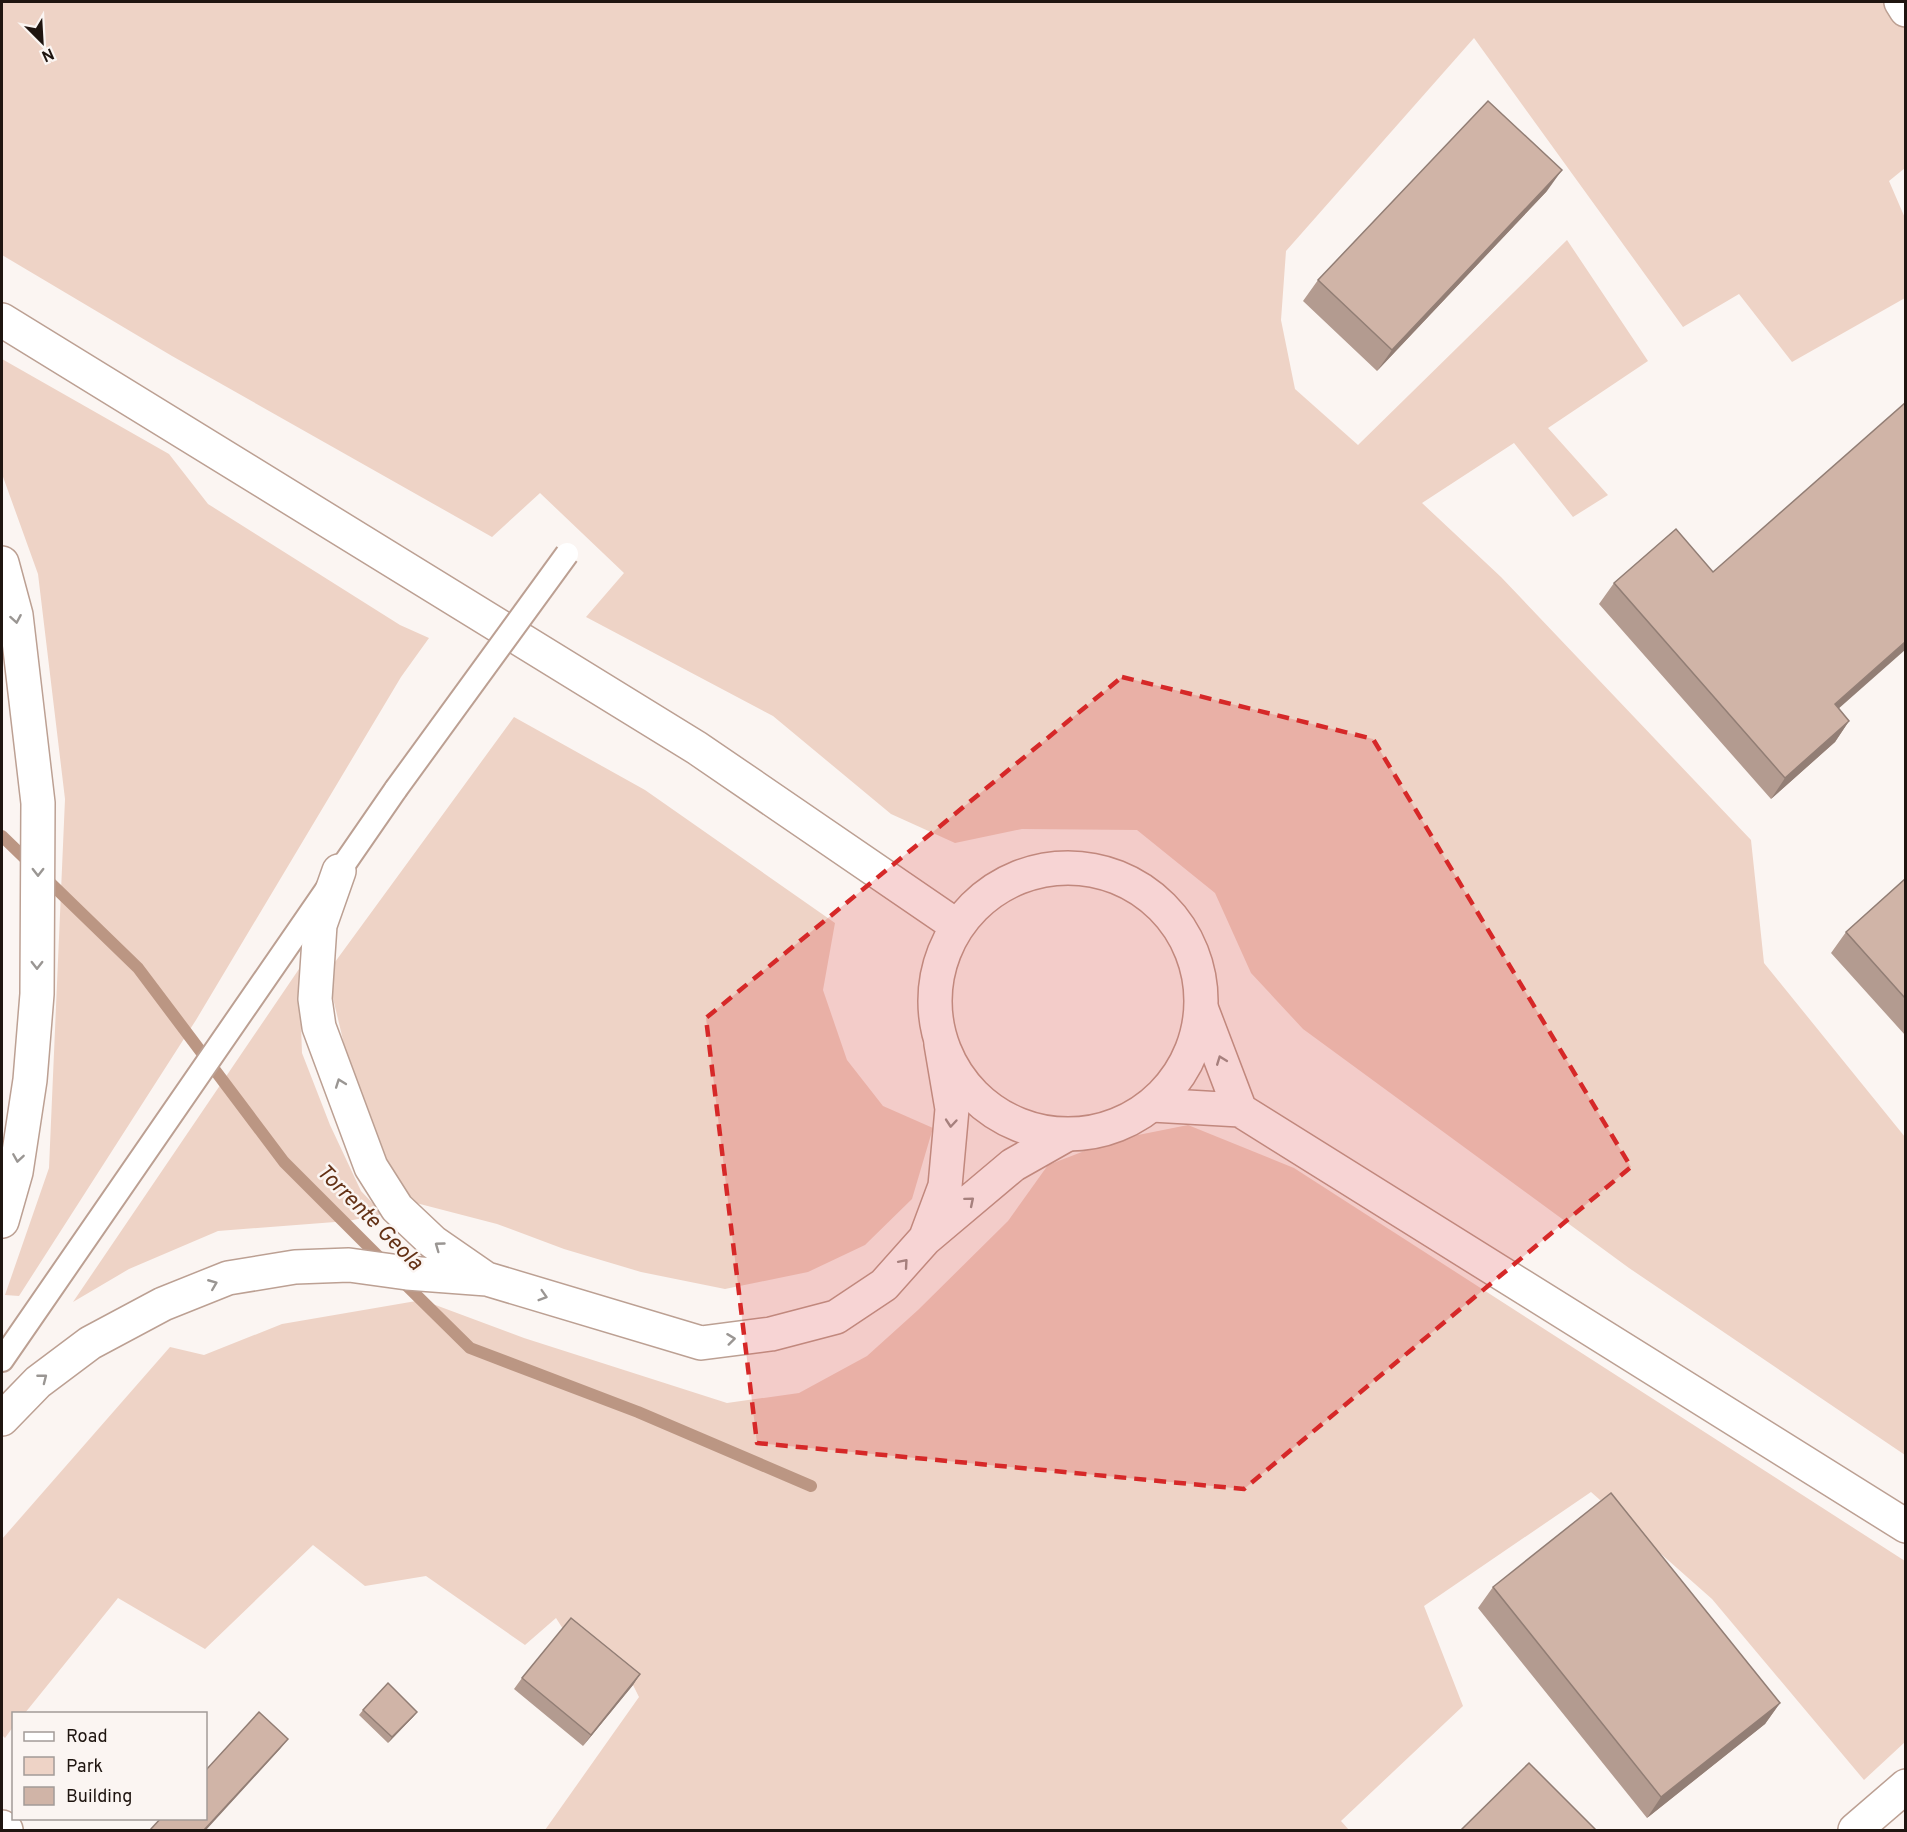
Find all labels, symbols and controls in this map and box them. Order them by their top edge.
north arrow [12,12,72,72]
text: N [38,42,57,65]
one-way arrow [9,614,22,624]
one-way arrow [32,867,44,876]
one-way arrow [31,960,43,969]
one-way arrow [1216,1055,1229,1066]
one-way arrow [334,1078,347,1088]
one-way arrow [945,1118,958,1127]
one-way arrow [12,1154,24,1163]
water label: Torrente Geola [310,1159,428,1277]
one-way arrow [963,1197,974,1208]
one-way arrow [434,1242,445,1253]
one-way arrow [896,1259,907,1270]
one-way arrow [206,1279,217,1291]
one-way arrow [537,1289,548,1301]
one-way arrow [726,1334,735,1346]
one-way arrow [36,1375,47,1386]
legend [12,1712,207,1820]
text: Road [66,1726,108,1749]
text: Park [66,1756,103,1779]
text: Building [66,1786,132,1809]

